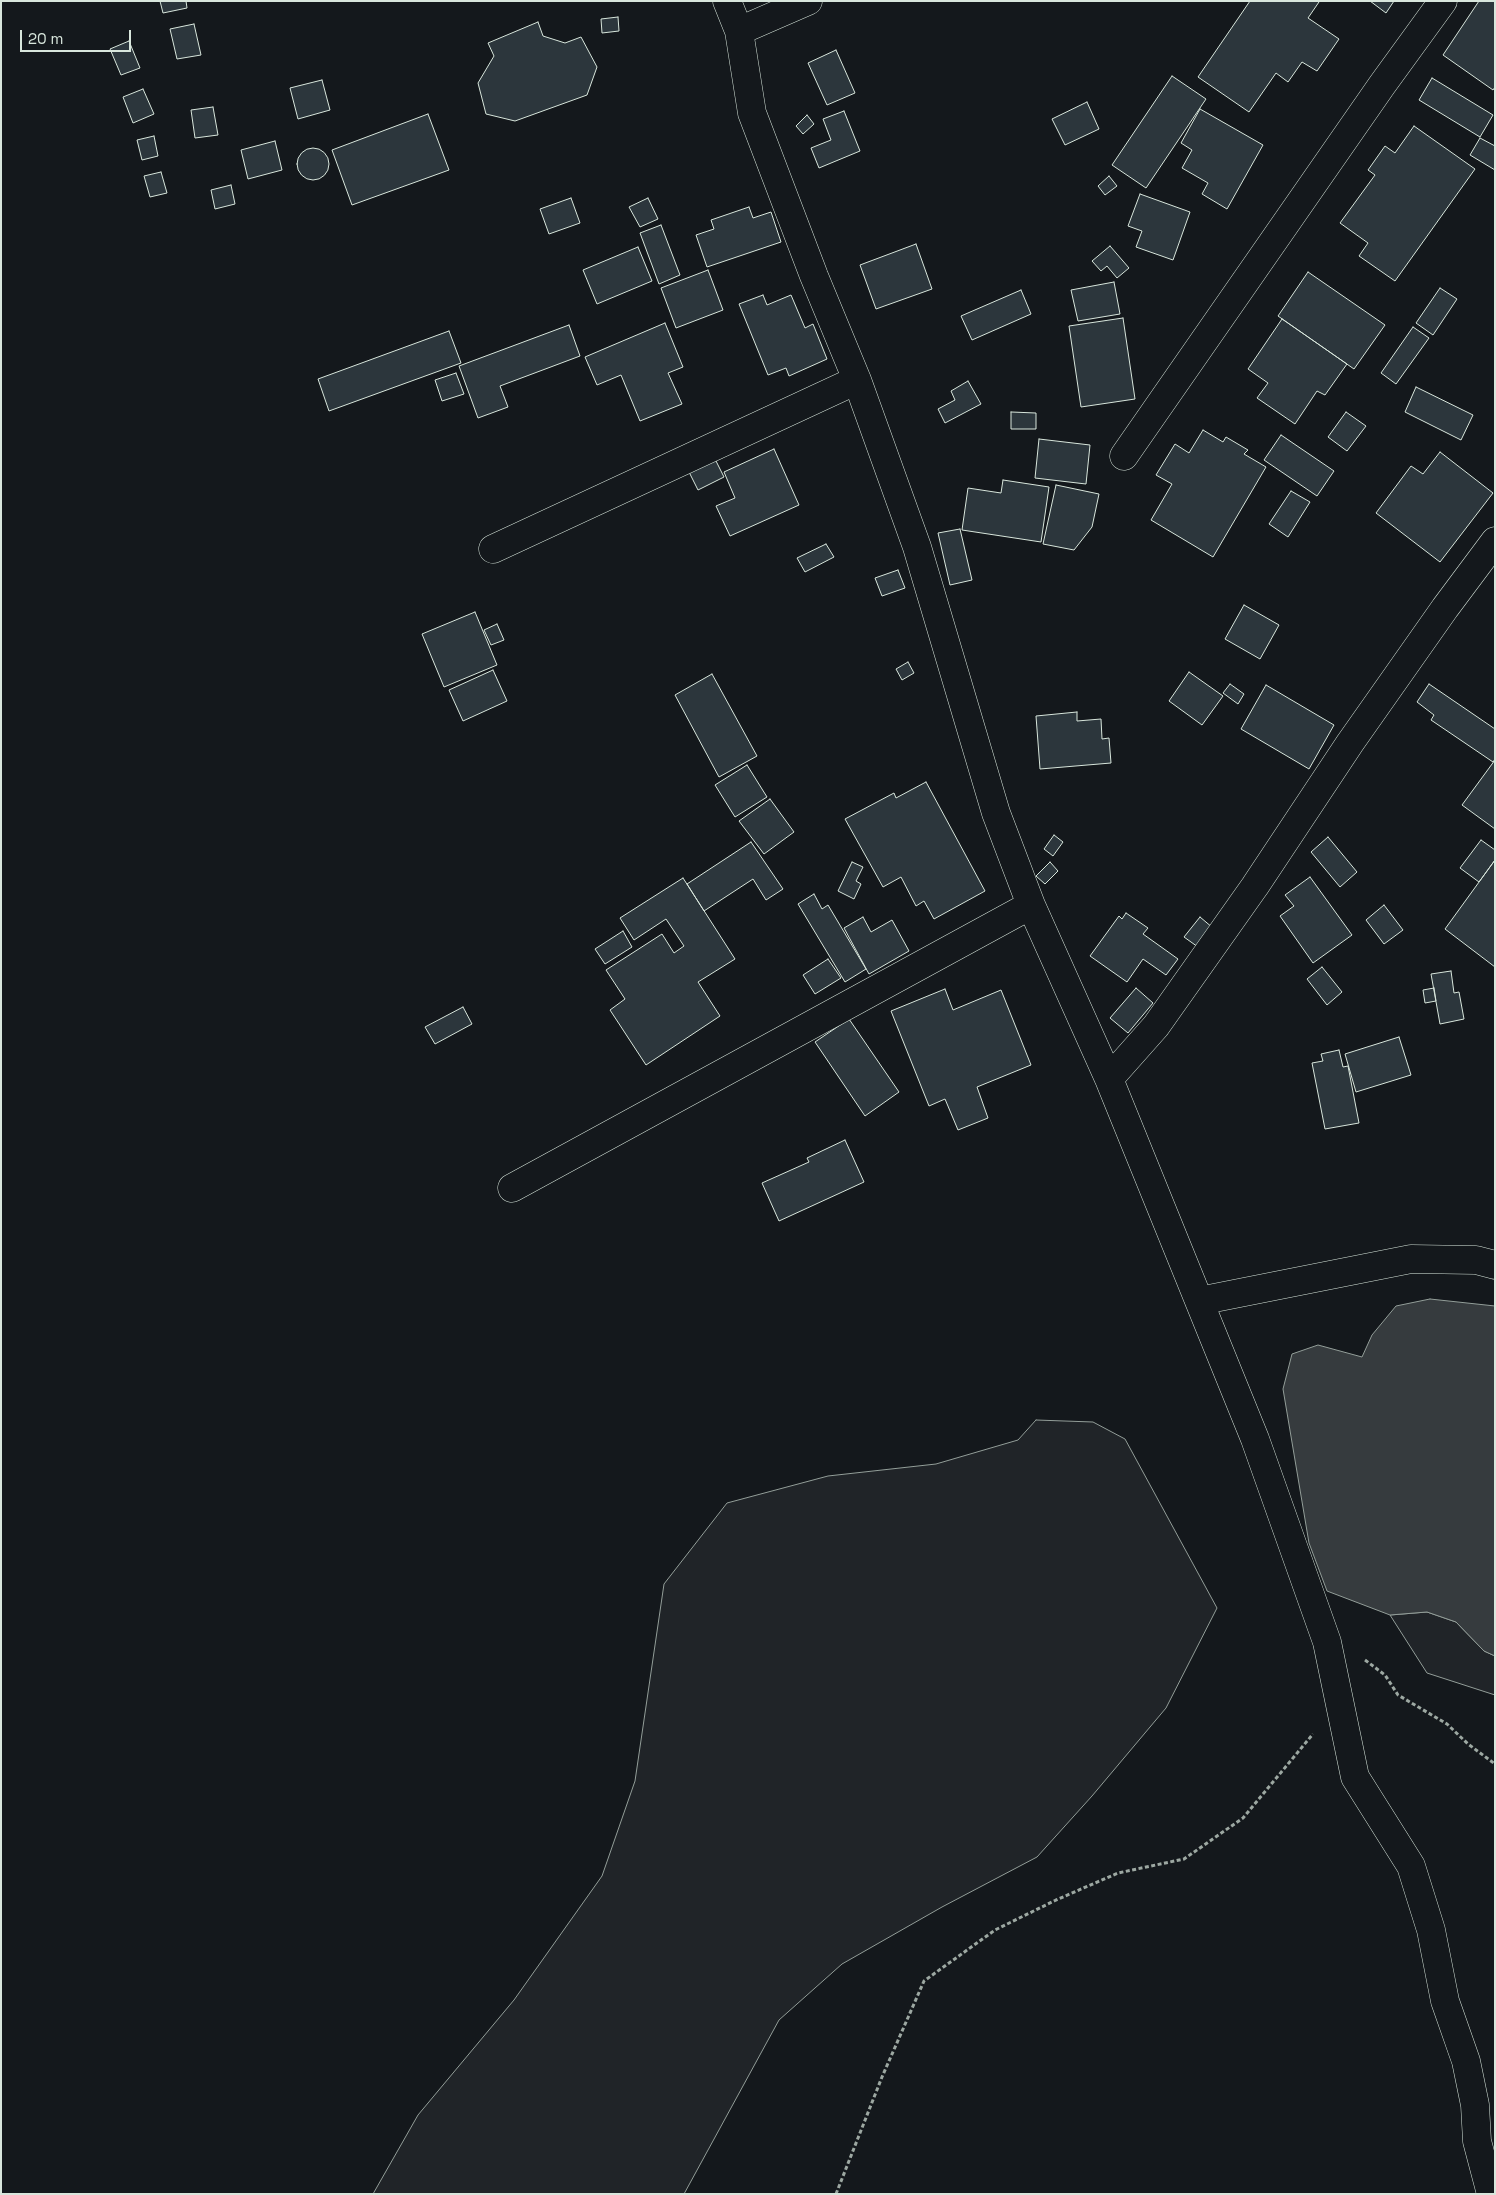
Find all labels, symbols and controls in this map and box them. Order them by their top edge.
scale bar [22,20,134,52]
text: 20 m [28,29,63,48]

